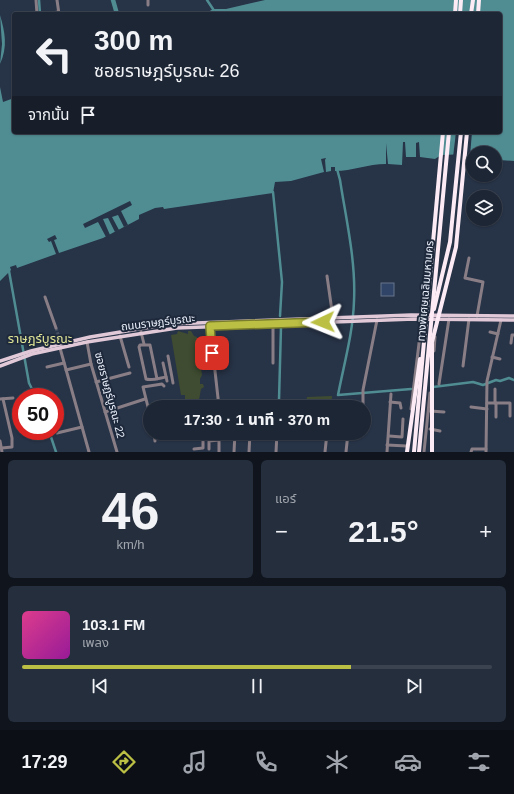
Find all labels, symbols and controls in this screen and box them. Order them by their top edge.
text: 300 m [94,25,173,56]
icon: left [28,28,80,80]
text: ซอยราษฎร์บูรณะ 26 [94,61,239,81]
icon: arrive [77,104,99,126]
text: จากนั้น [28,106,69,123]
map controls [466,146,502,226]
button: search [466,146,502,182]
button: layers [466,190,502,226]
street label: ทางพิเศษเฉลิมมหานคร [415,240,435,342]
position arrow [302,301,344,343]
street label: ถนนราษฎร์บูรณะ [120,311,196,334]
district label: ราษฎร์บูรณะ [8,331,72,346]
pin [195,336,229,370]
icon: arrive [201,342,223,364]
street label: ซอยราษฎร์บูรณะ 22 [92,351,127,440]
speed limit sign: 50 [12,388,64,440]
text: 17:30 · 1 นาที · 370 m [184,411,330,428]
text: 46 [102,482,159,540]
text: แอร์ [275,491,296,506]
text: 21.5° [348,515,419,548]
text: − [275,519,288,544]
text: + [479,519,492,544]
text: km/h [116,537,145,552]
text: 103.1 FM [82,616,145,633]
text: เพลง [82,635,109,650]
icon: previous [89,675,111,697]
icon: pause [246,675,268,697]
icon: next [403,675,425,697]
icon: directions [110,748,138,776]
icon: music [181,748,209,776]
icon: phone [252,748,280,776]
icon: climate [323,748,351,776]
icon: car [394,748,422,776]
icon: filters [465,748,493,776]
text: 17:29 [21,752,67,772]

